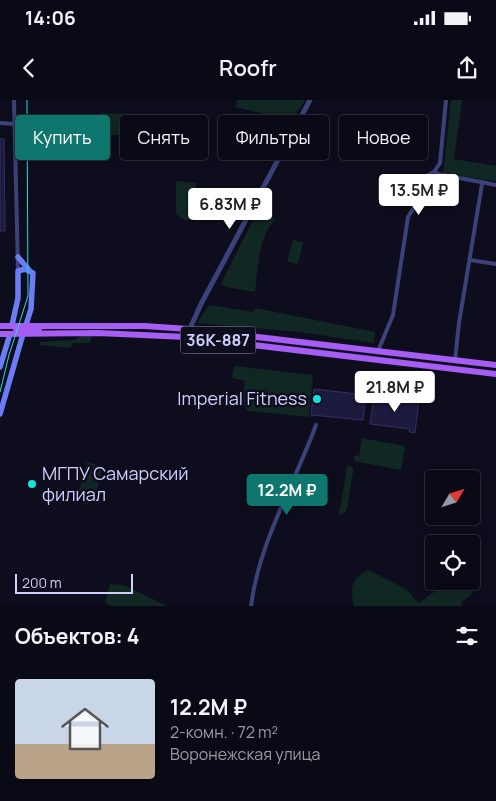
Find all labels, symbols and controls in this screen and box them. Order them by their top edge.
text: 14:06 [25,5,76,31]
text: Roofr [219,53,277,83]
icon: back [15,54,43,82]
icon: share [453,54,481,82]
chip: Купить [15,115,110,160]
chip: Снять [120,115,208,160]
chip: Фильтры [218,115,329,160]
chip: Новое [339,115,428,160]
pin: 13.5M ₽ [373,174,465,216]
text: 13.5M ₽ [390,179,448,201]
pin: 6.83M ₽ [184,188,276,230]
text: 6.83M ₽ [199,193,261,215]
road number: 36К-887 [180,326,256,354]
pin: 21.8M ₽ [349,370,441,413]
text: 21.8M ₽ [366,376,424,398]
place label: Imperial Fitness [177,386,307,410]
marker: Imperial Fitness [311,393,323,405]
place label: МГПУ Самарский филиал [42,461,189,506]
north arrow [425,470,480,525]
map controls [425,470,480,590]
pin: 12.2M ₽ [241,474,333,516]
marker: МГПУ Самарский филиал [26,478,38,490]
text: 12.2M ₽ [258,479,316,501]
button: locate [425,535,480,590]
scale bar [15,571,132,594]
text: 200 m [22,573,62,592]
text: Объектов: 4 [15,622,140,650]
icon: filters [453,622,481,650]
text: 12.2M ₽ [170,693,247,721]
icon: home [55,699,115,759]
text: 2-комн. · 72 m² [170,721,278,743]
text: Воронежская улица [170,743,320,765]

